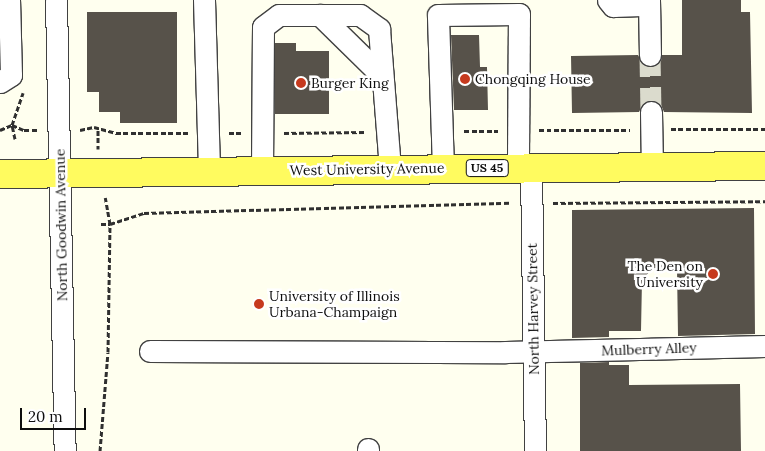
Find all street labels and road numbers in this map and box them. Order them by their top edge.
street label: North Goodwin Avenue [51,149,71,301]
road number: US 45 [466,158,508,178]
street label: West University Avenue [289,159,445,179]
street label: North Harvey Street [523,243,543,375]
street label: Mulberry Alley [601,339,697,359]

